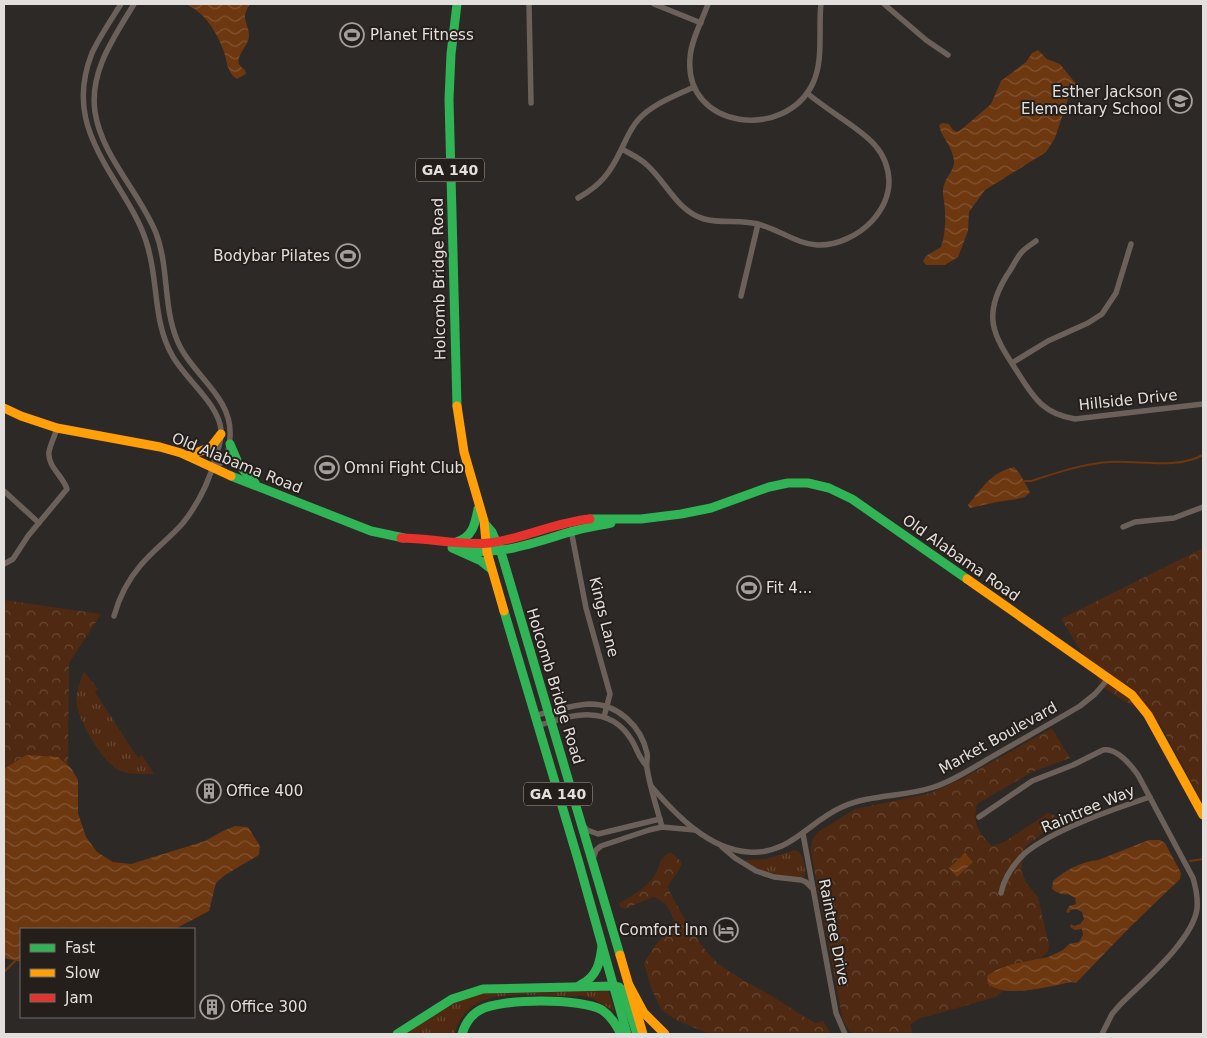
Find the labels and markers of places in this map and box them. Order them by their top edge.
sports icon: Planet Fitness [339,22,365,48]
place label: Planet Fitness [370,26,474,44]
place label: Esther Jackson Elementary School [1021,83,1162,118]
school or university icon: Esther Jackson Elementary School [1167,88,1193,114]
sports icon: Bodybar Pilates [335,243,361,269]
place label: Bodybar Pilates [213,247,330,265]
sports icon: Omni Fight Club [314,455,340,481]
place label: Omni Fight Club [344,459,464,477]
sports icon: Fit 4... [736,575,762,601]
place label: Fit 4... [766,579,812,597]
building icon: Office 400 [196,778,222,804]
place label: Office 400 [226,782,303,800]
hotel icon: Comfort Inn [713,917,739,943]
place label: Comfort Inn [619,921,708,939]
building icon: Office 300 [199,994,225,1020]
place label: Office 300 [230,998,307,1016]

